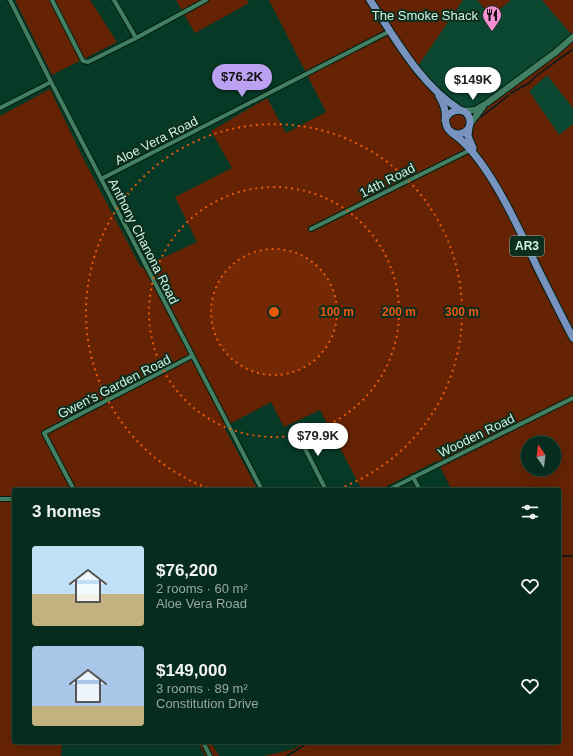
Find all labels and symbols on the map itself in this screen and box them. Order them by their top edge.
restaurant icon: The Smoke Shack [481,4,503,32]
place label: The Smoke Shack [372,8,478,23]
pin: $76.2K [209,64,275,98]
pin: $149K [445,67,501,101]
street label: Aloe Vera Road [112,113,200,168]
street label: 14th Road [357,160,417,201]
street label: Anthony Chanona Road [105,176,182,306]
road number: AR3 [510,236,544,256]
centre of rings [267,305,281,319]
text: 100 m [320,305,354,319]
text: 200 m [382,305,416,319]
text: 300 m [445,305,479,319]
street label: Gwen's Garden Road [55,351,173,421]
street label: Wooden Road [436,411,517,460]
pin: $79.9K [285,423,351,457]
north arrow [521,436,561,476]

